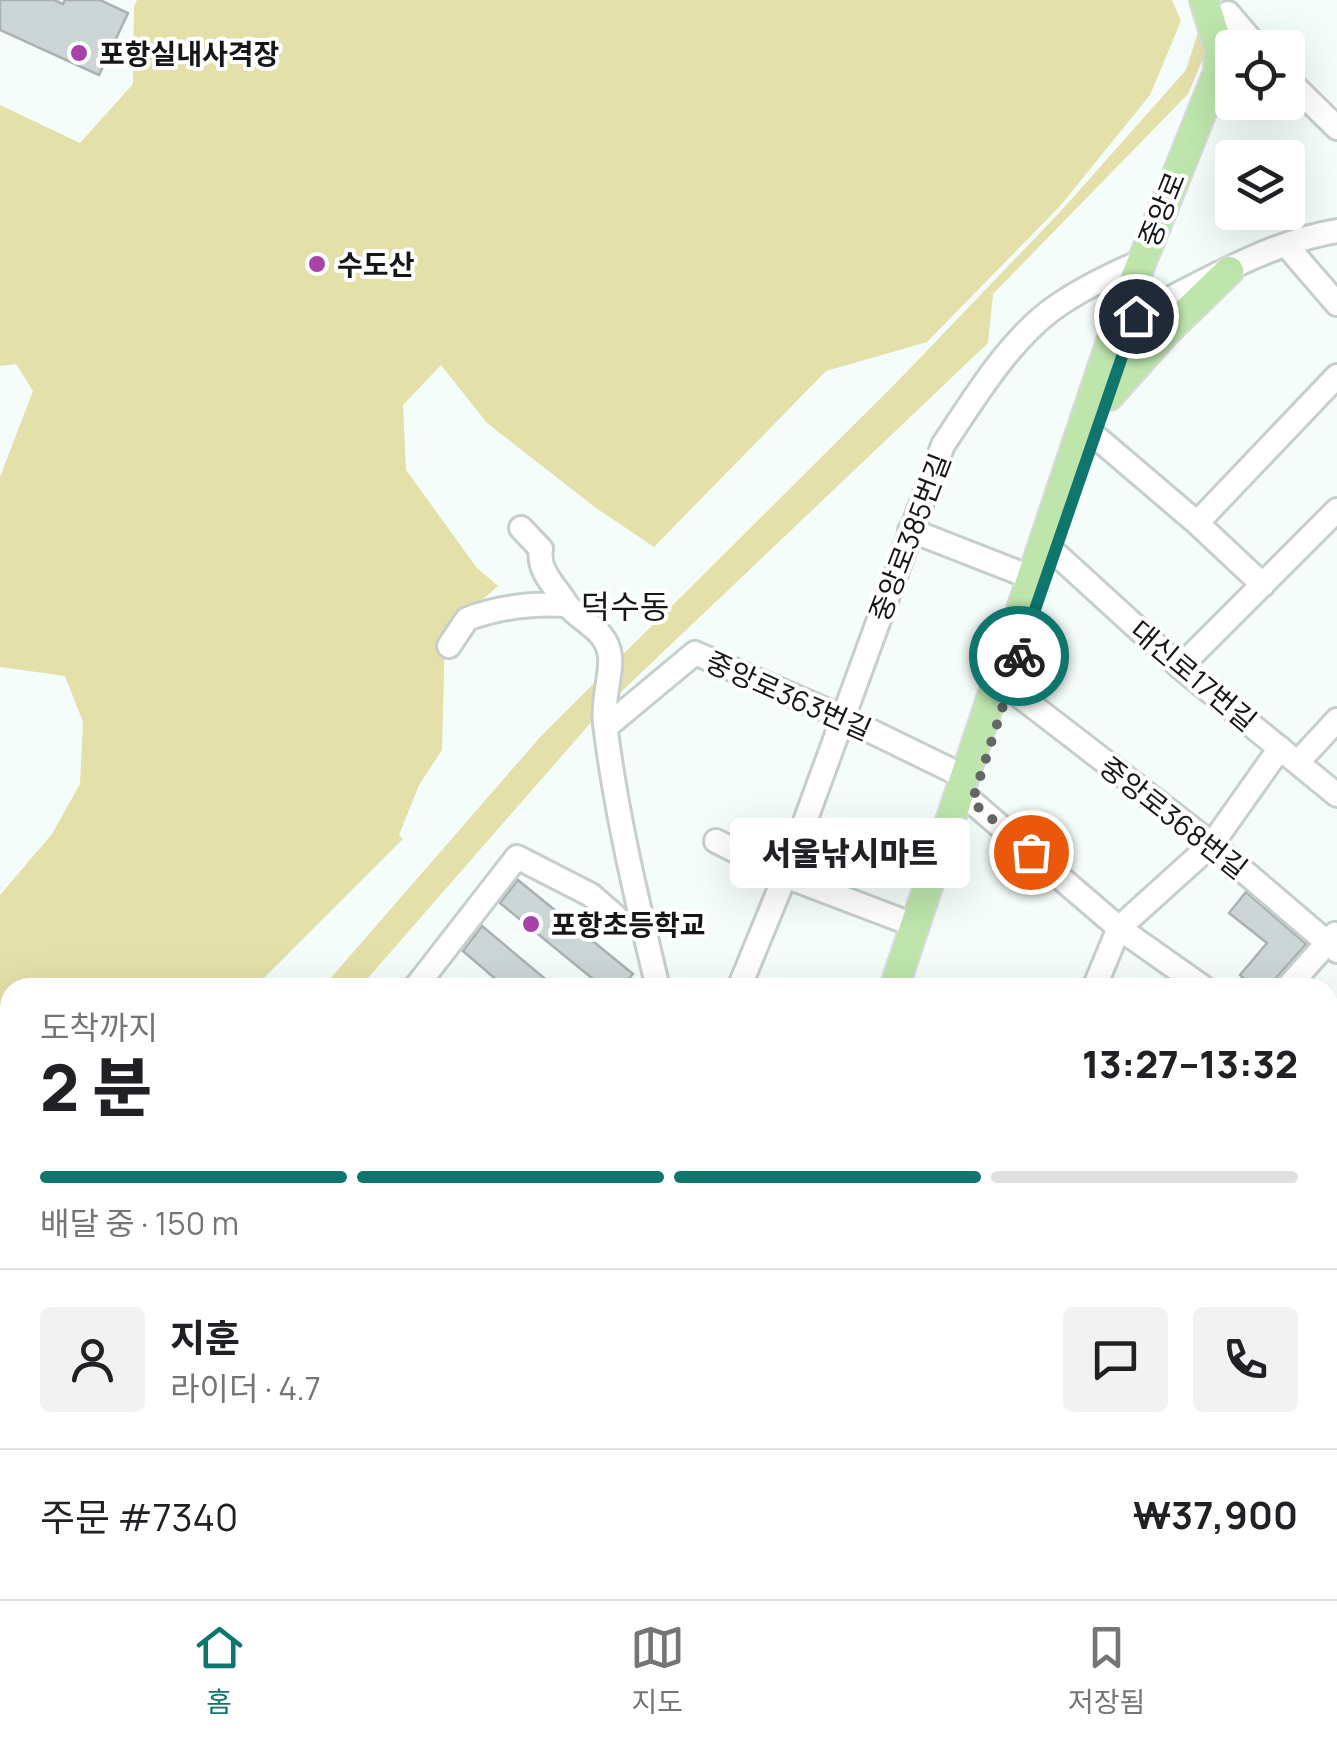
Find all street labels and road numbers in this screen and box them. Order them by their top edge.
street label: 중앙로 [1129,166,1193,252]
street label: 중앙로385번길 [860,448,958,626]
street label: 대신로17번길 [1123,611,1265,739]
street label: 중앙로363번길 [700,642,878,748]
street label: 중앙로368번길 [1092,747,1256,887]

